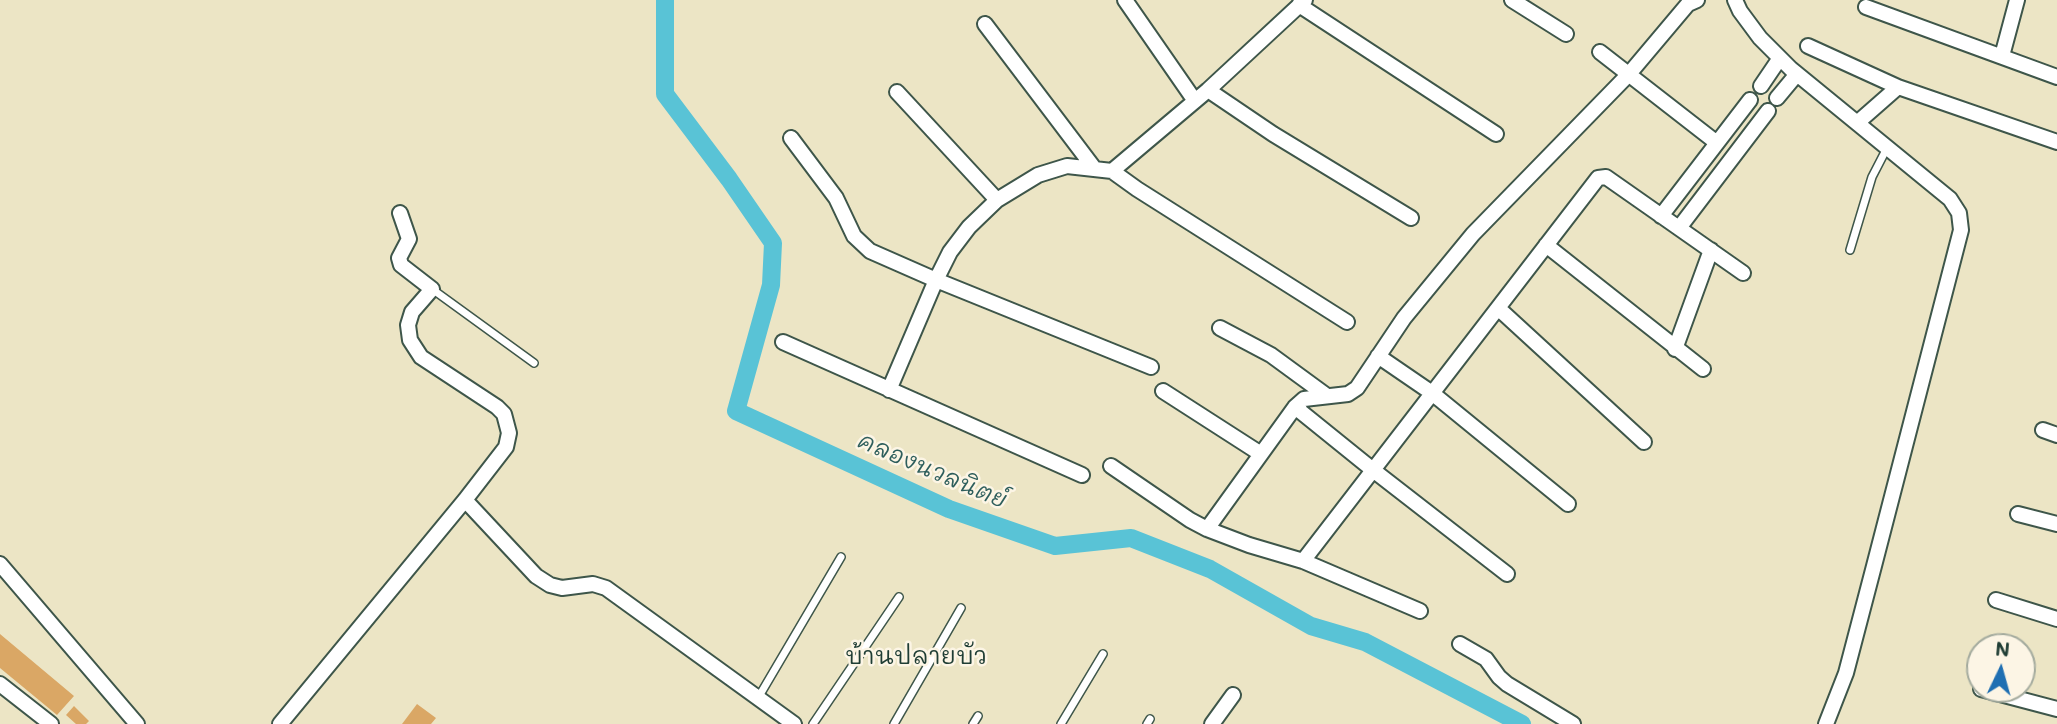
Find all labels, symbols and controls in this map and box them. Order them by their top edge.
water label: คลองนวลนิตย์ [854,427,1010,515]
north arrow [1966,633,2036,703]
text: N [1994,635,2011,662]
district label: บ้านปลายบัว [845,643,987,671]

